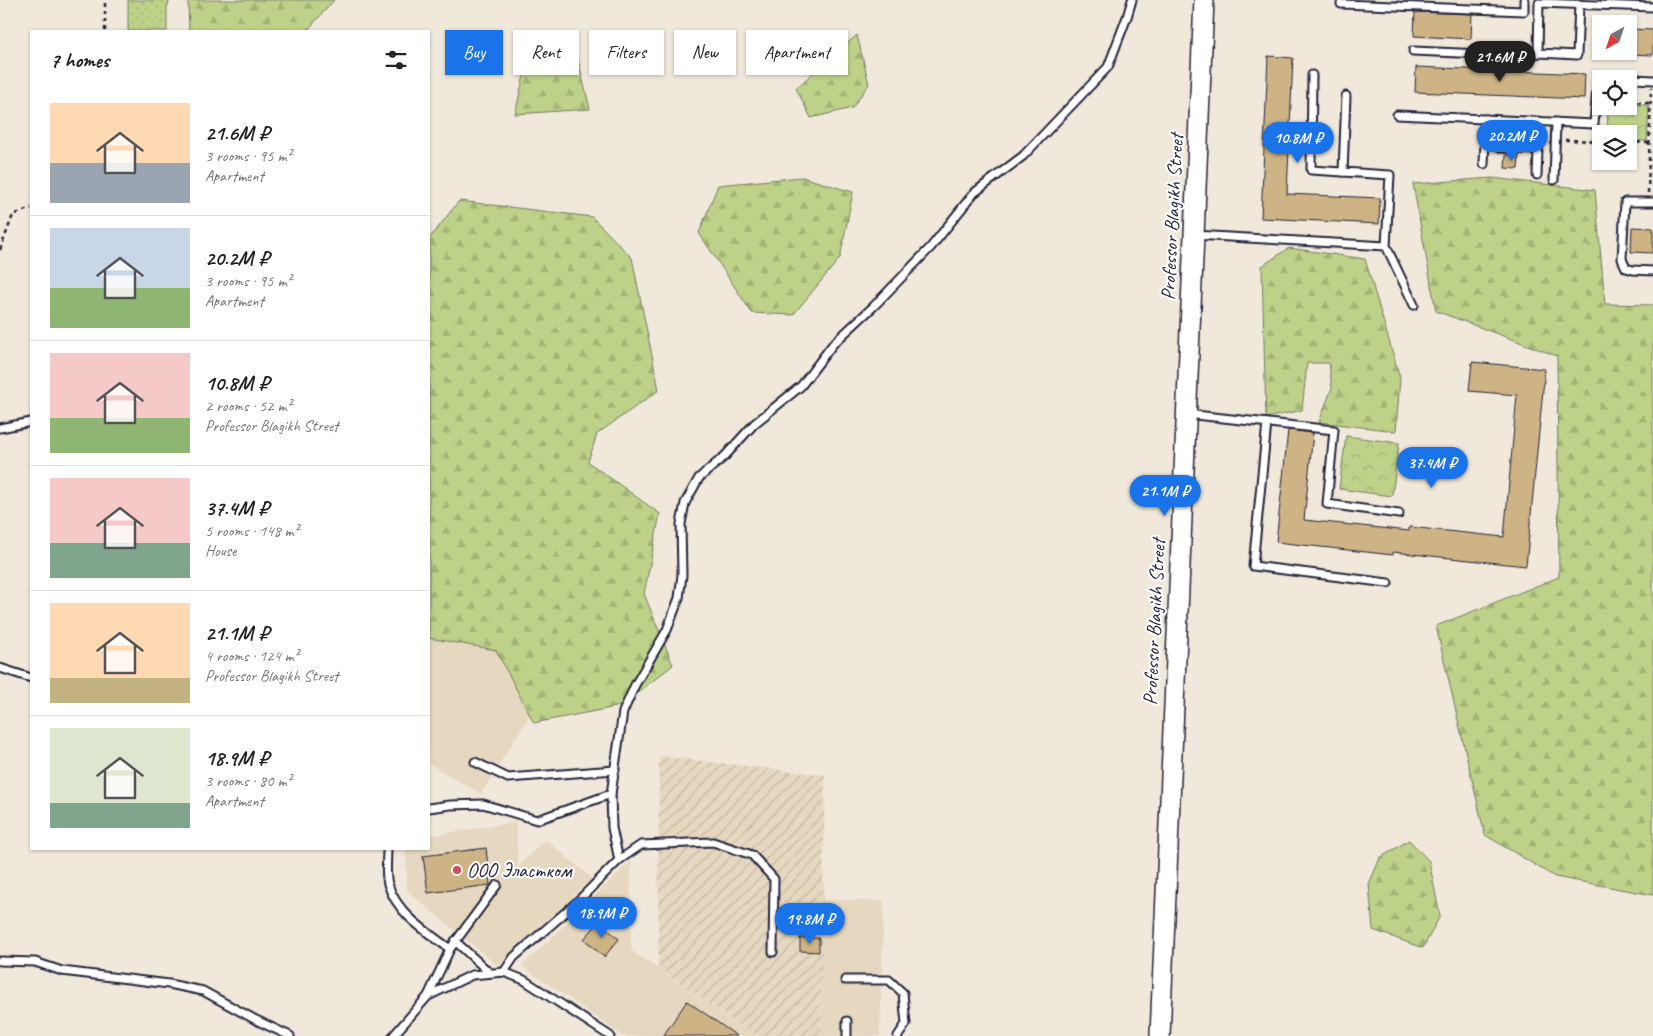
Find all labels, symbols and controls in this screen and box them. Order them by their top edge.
north arrow [1592,15,1638,60]
map controls [1592,15,1637,170]
chip: Buy [445,30,503,75]
chip: Rent [513,30,579,75]
chip: Filters [589,30,664,75]
chip: New [674,30,736,75]
chip: Apartment [746,30,848,75]
pin: 21.6M ₽ [1454,41,1546,83]
icon: filters [382,46,410,74]
text: 7 homes [50,47,109,73]
text: 21.6M ₽ [1476,47,1524,67]
button: locate [1592,70,1637,115]
text: 21.6M ₽ [205,120,269,146]
pin: 20.2M ₽ [1466,120,1558,162]
pin: 10.8M ₽ [1252,121,1344,164]
icon: home [90,123,150,183]
button: layers [1592,125,1637,170]
text: 20.2M ₽ [1488,126,1536,146]
text: 10.8M ₽ [1274,128,1322,148]
street label: Professor Blagikh Street [1155,130,1189,301]
text: 3 rooms · 95 m² [205,146,291,166]
text: Apartment [205,166,264,186]
text: 20.2M ₽ [205,245,269,271]
icon: home [90,248,150,308]
text: 3 rooms · 95 m² [205,271,291,291]
text: Apartment [205,291,264,311]
text: 10.8M ₽ [205,370,269,396]
icon: home [90,373,150,433]
text: 2 rooms · 52 m² [205,396,291,416]
text: Professor Blagikh Street [205,416,338,436]
pin: 37.4M ₽ [1386,446,1478,489]
text: 37.4M ₽ [1408,453,1456,473]
pin: 21.1M ₽ [1119,474,1211,517]
text: 21.1M ₽ [1141,481,1189,501]
text: 37.4M ₽ [205,495,269,521]
icon: home [90,498,150,558]
text: 5 rooms · 148 m² [205,521,299,541]
street label: Professor Blagikh Street [1137,535,1171,706]
text: House [205,541,236,561]
text: 21.1M ₽ [205,620,269,646]
icon: home [90,623,150,683]
text: 4 rooms · 124 m² [205,646,299,666]
text: Professor Blagikh Street [205,666,338,686]
text: 18.9M ₽ [205,745,269,771]
icon: home [90,748,150,808]
text: 3 rooms · 80 m² [205,771,291,791]
text: Apartment [205,791,264,811]
place label: ООО Эластком [467,858,573,883]
marker: ООО Эластком [451,864,463,876]
pin: 18.9M ₽ [556,896,648,939]
pin: 19.8M ₽ [764,902,856,945]
text: 18.9M ₽ [578,903,626,923]
text: 19.8M ₽ [786,909,834,929]

